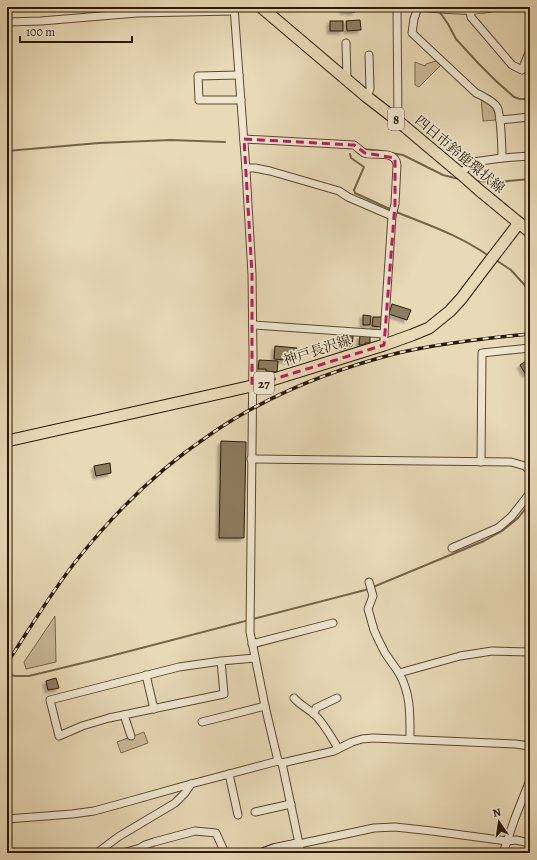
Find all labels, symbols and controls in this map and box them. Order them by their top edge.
scale bar [20,18,132,44]
text: 100 m [26,24,55,40]
road number: 8 [388,108,404,130]
street label: 四日市鈴鹿環状線 [411,111,509,198]
street label: 神戸長沢線 [281,331,353,370]
road number: 27 [254,372,274,394]
north arrow [479,802,519,842]
text: N [491,805,502,821]

